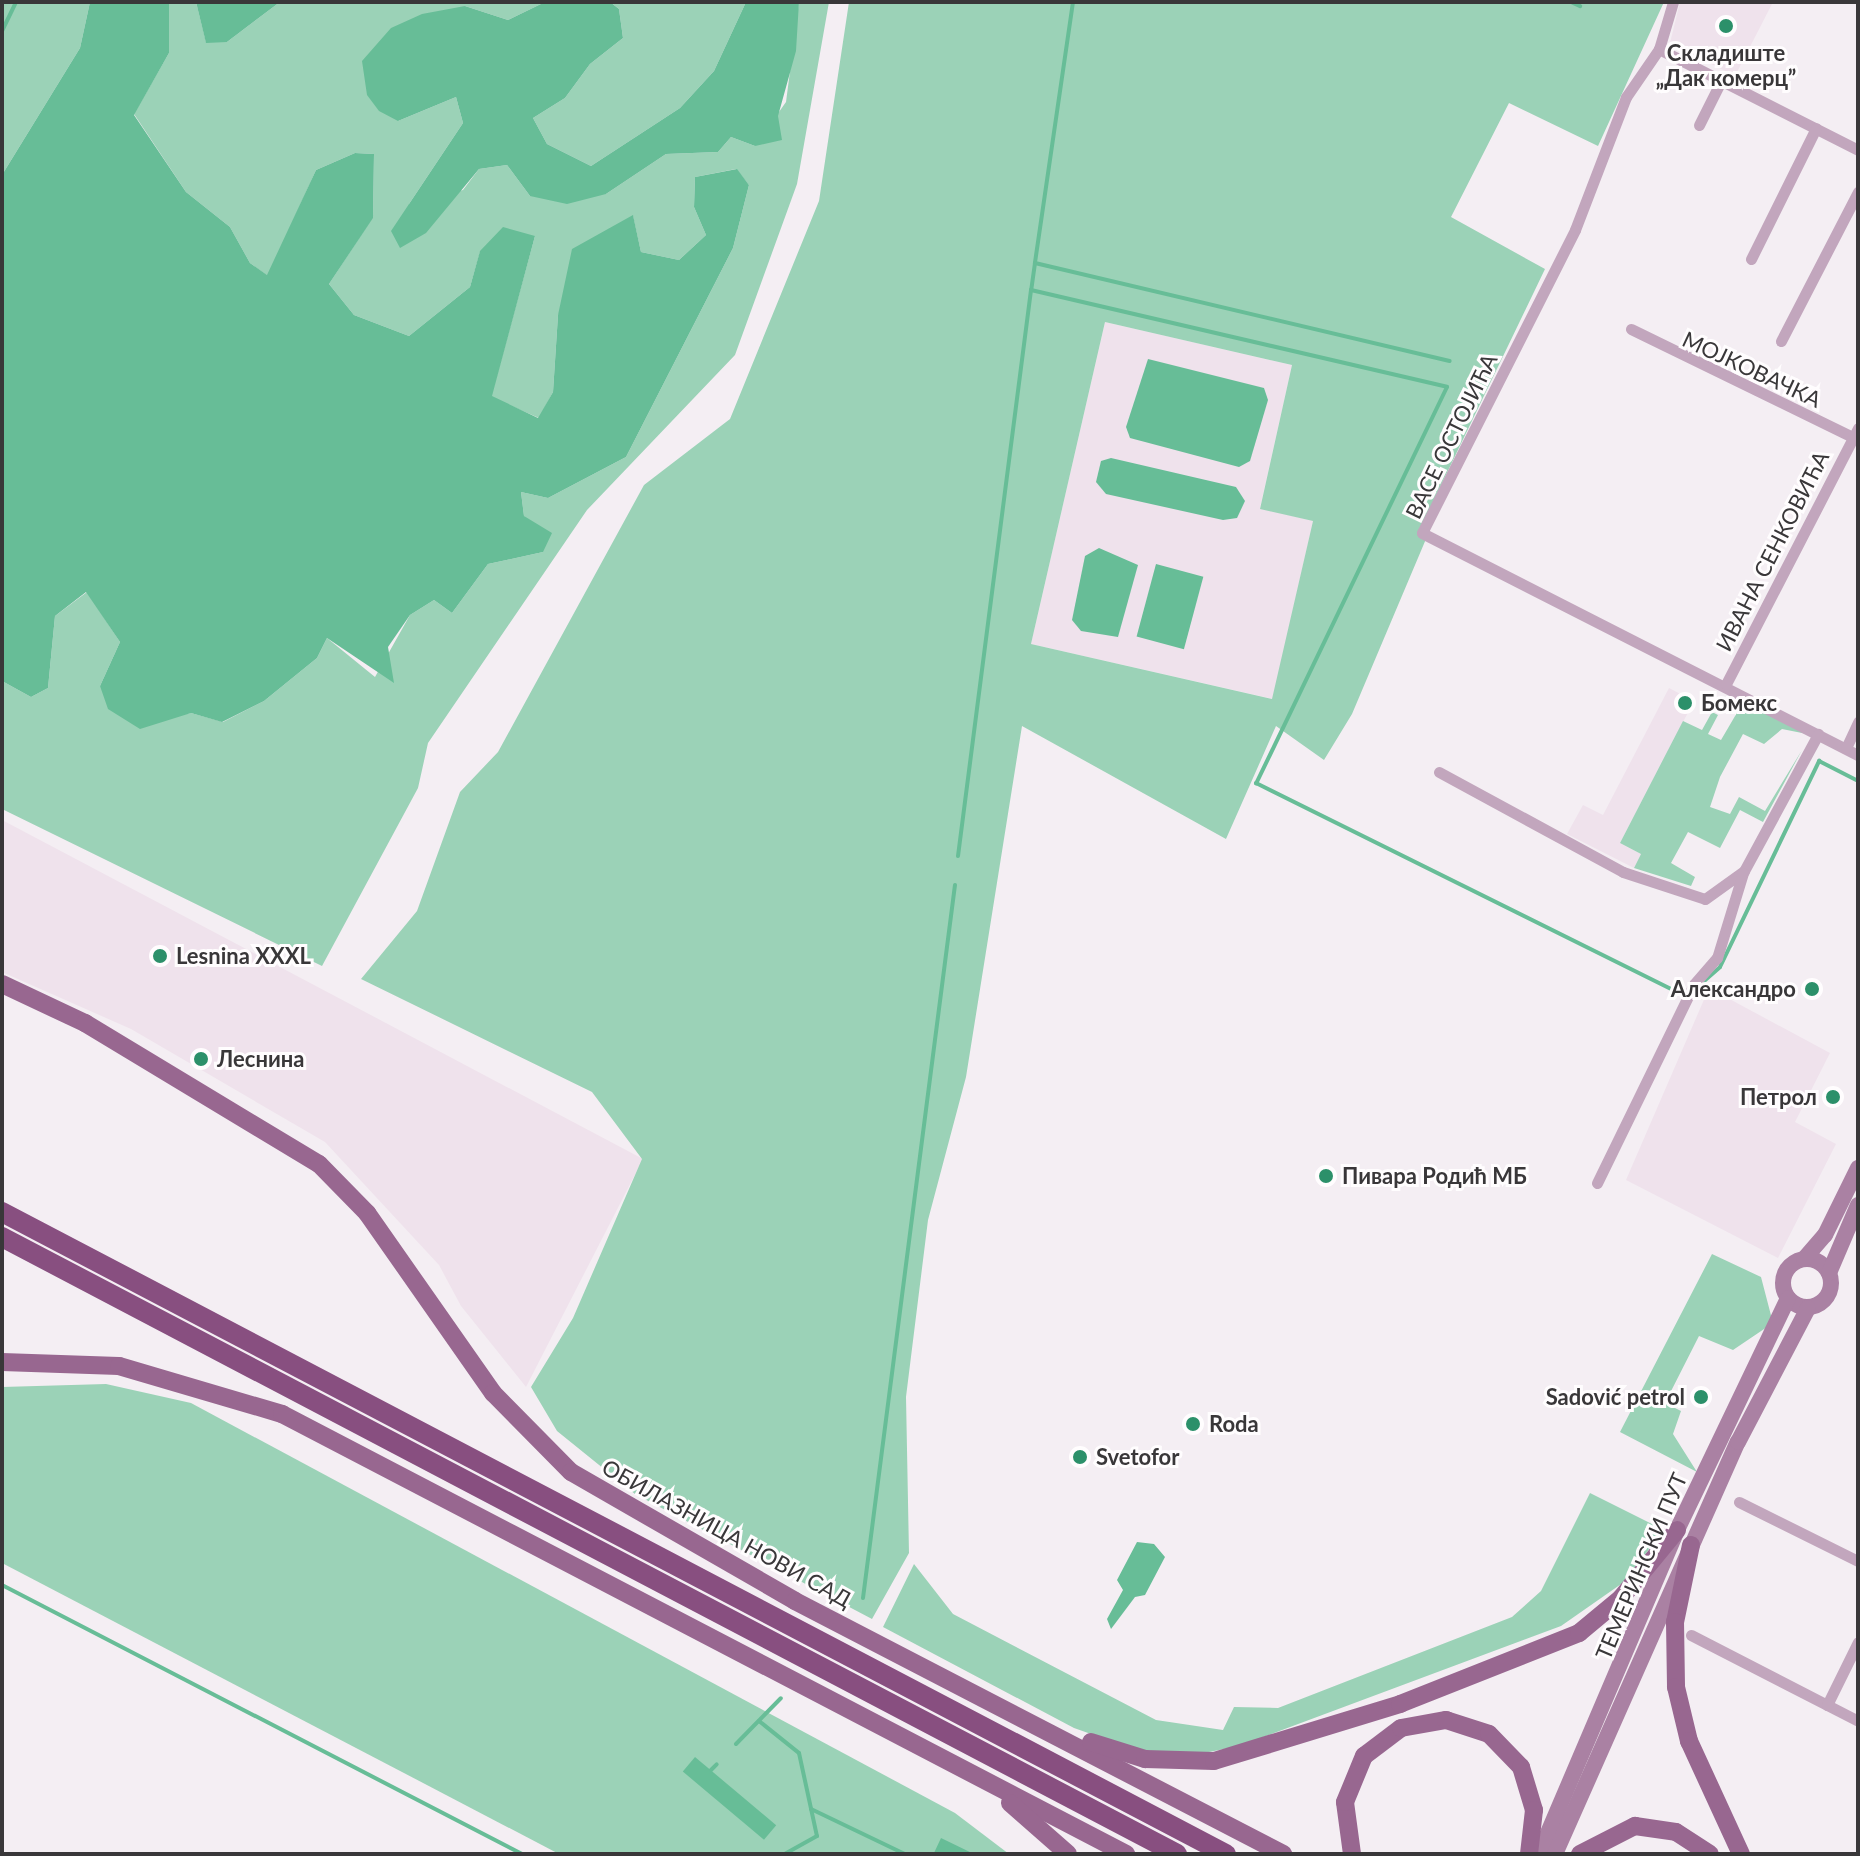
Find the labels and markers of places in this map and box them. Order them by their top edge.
marker: Складиште „Дак комерц” [1717,17,1735,35]
place label: Складиште „Дак комерц” [1656,39,1796,90]
place label: Бомекс [1701,690,1777,716]
marker: Бомекс [1676,694,1694,712]
place label: Lesnina XXXL [176,943,311,969]
marker: Lesnina XXXL [151,947,169,965]
place label: Александро [1671,976,1796,1002]
marker: Александро [1803,980,1821,998]
place label: Леснина [217,1046,304,1072]
marker: Леснина [192,1050,210,1068]
place label: Петрол [1740,1084,1817,1110]
marker: Петрол [1824,1088,1842,1106]
place label: Пивара Родић МБ [1342,1163,1527,1189]
marker: Пивара Родић МБ [1317,1167,1335,1185]
place label: Sadović petrol [1546,1384,1685,1410]
marker: Sadović petrol [1692,1388,1710,1406]
place label: Roda [1209,1411,1259,1437]
marker: Roda [1184,1415,1202,1433]
place label: Svetofor [1096,1444,1179,1470]
marker: Svetofor [1071,1448,1089,1466]

